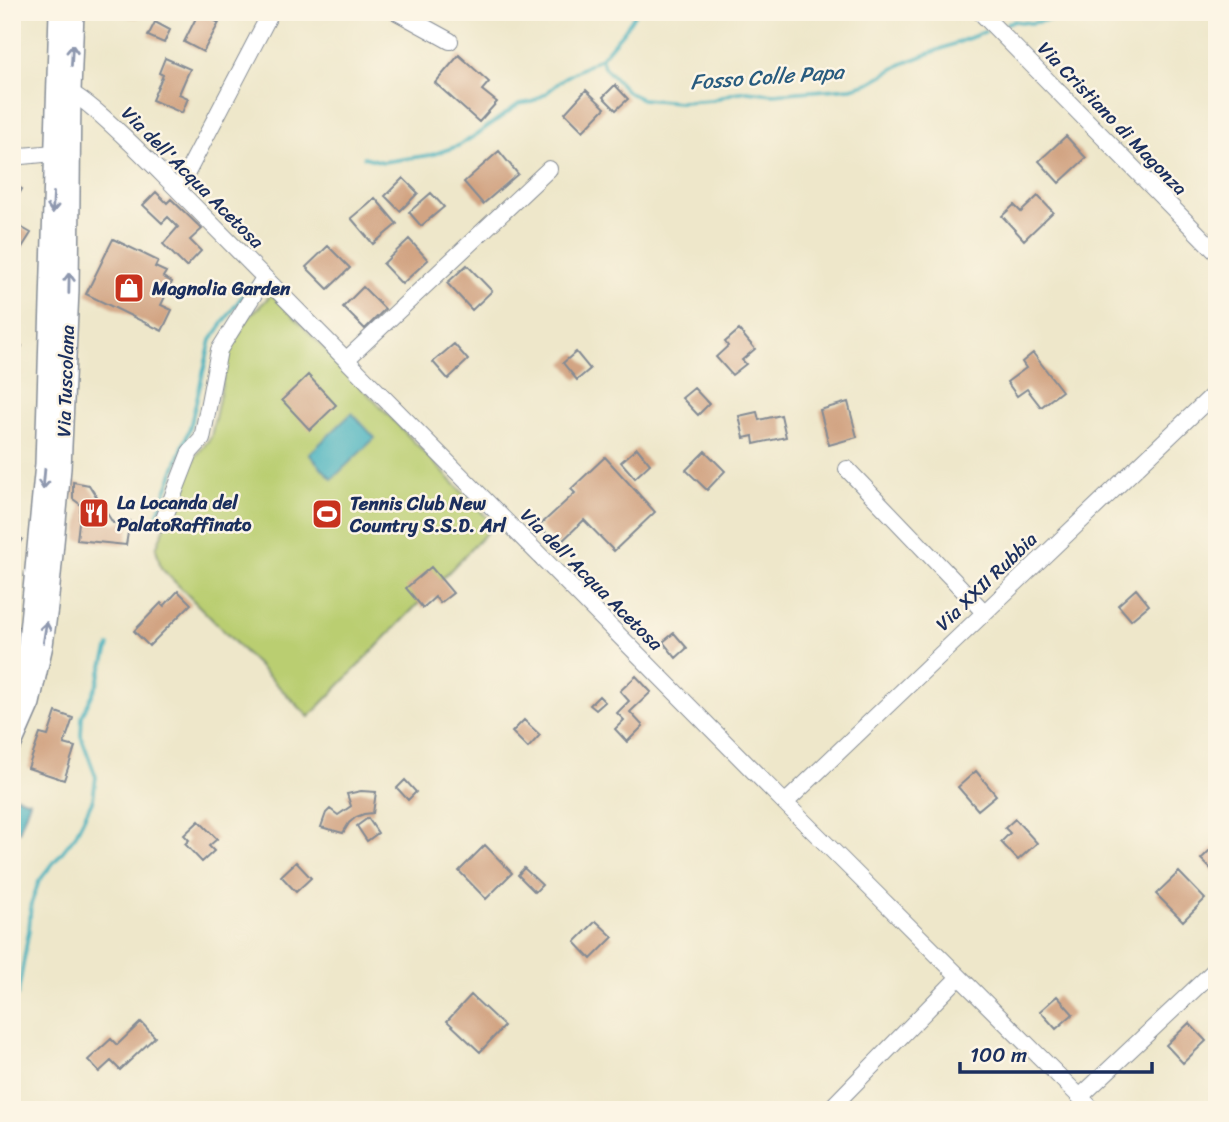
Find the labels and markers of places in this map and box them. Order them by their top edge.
shop icon: Magnolia Garden [112,271,146,305]
place label: Magnolia Garden [151,272,291,305]
place label: La Locanda del PalatoRaffinato [117,486,252,541]
place label: Tennis Club New Country S.S.D. Arl [349,487,507,542]
restaurant icon: La Locanda del PalatoRaffinato [77,496,111,530]
sports icon: Tennis Club New Country S.S.D. Arl [310,497,344,531]

